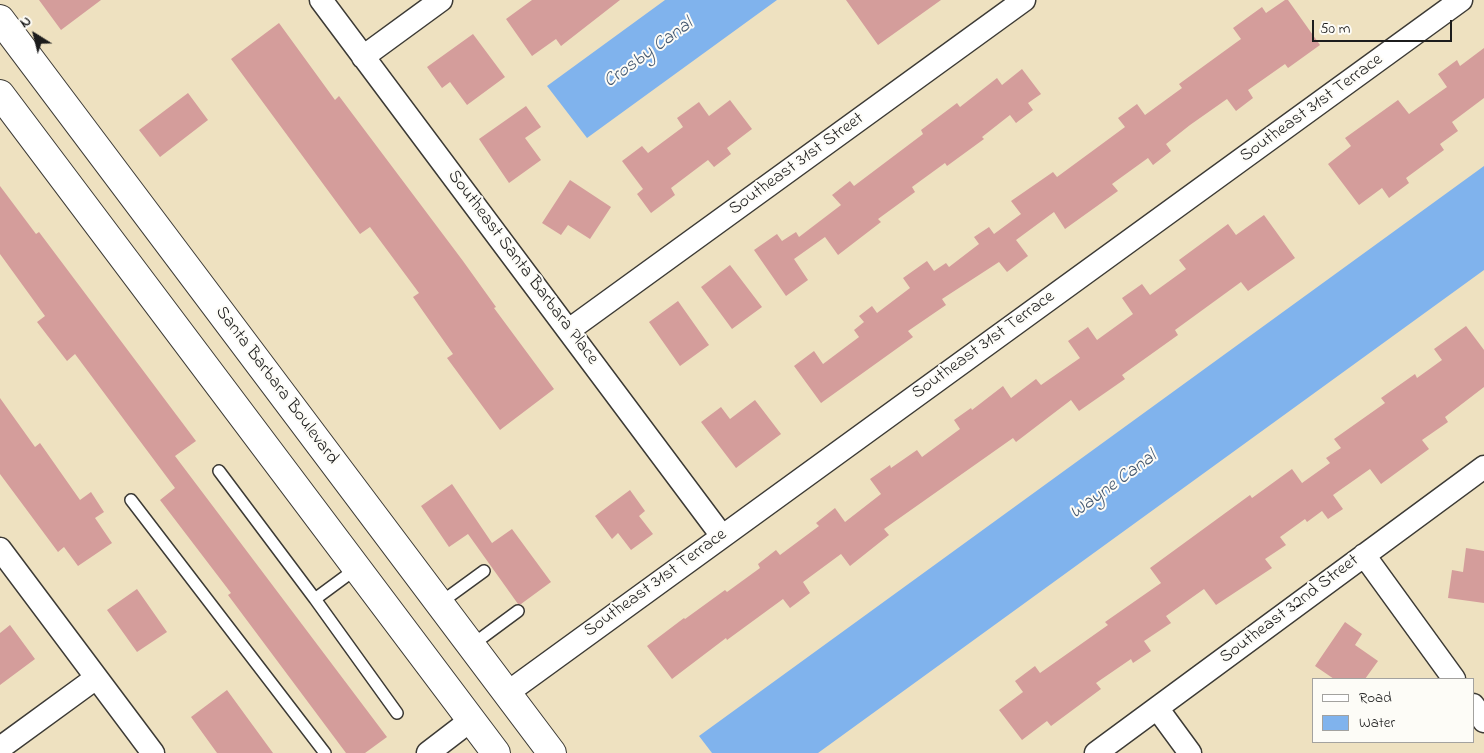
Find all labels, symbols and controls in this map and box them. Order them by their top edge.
north arrow [10,10,60,60]
scale bar [1314,10,1454,42]
text: N [16,11,36,34]
water label: Crosby Canal [600,14,698,94]
text: 50 m [1320,18,1350,40]
street label: Southeast 31st Terrace [1236,50,1388,168]
street label: Southeast 31st Street [725,109,869,221]
street label: Southeast Santa Barbara Place [442,166,602,370]
street label: Southeast 31st Terrace [908,287,1060,405]
street label: Santa Barbara Boulevard [210,303,342,469]
water label: Wayne Canal [1066,447,1162,525]
street label: Southeast 31st Terrace [580,525,732,643]
street label: Southeast 32nd Street [1216,551,1364,669]
legend [1312,678,1474,743]
text: Road [1359,687,1392,709]
text: Water [1359,712,1395,734]

